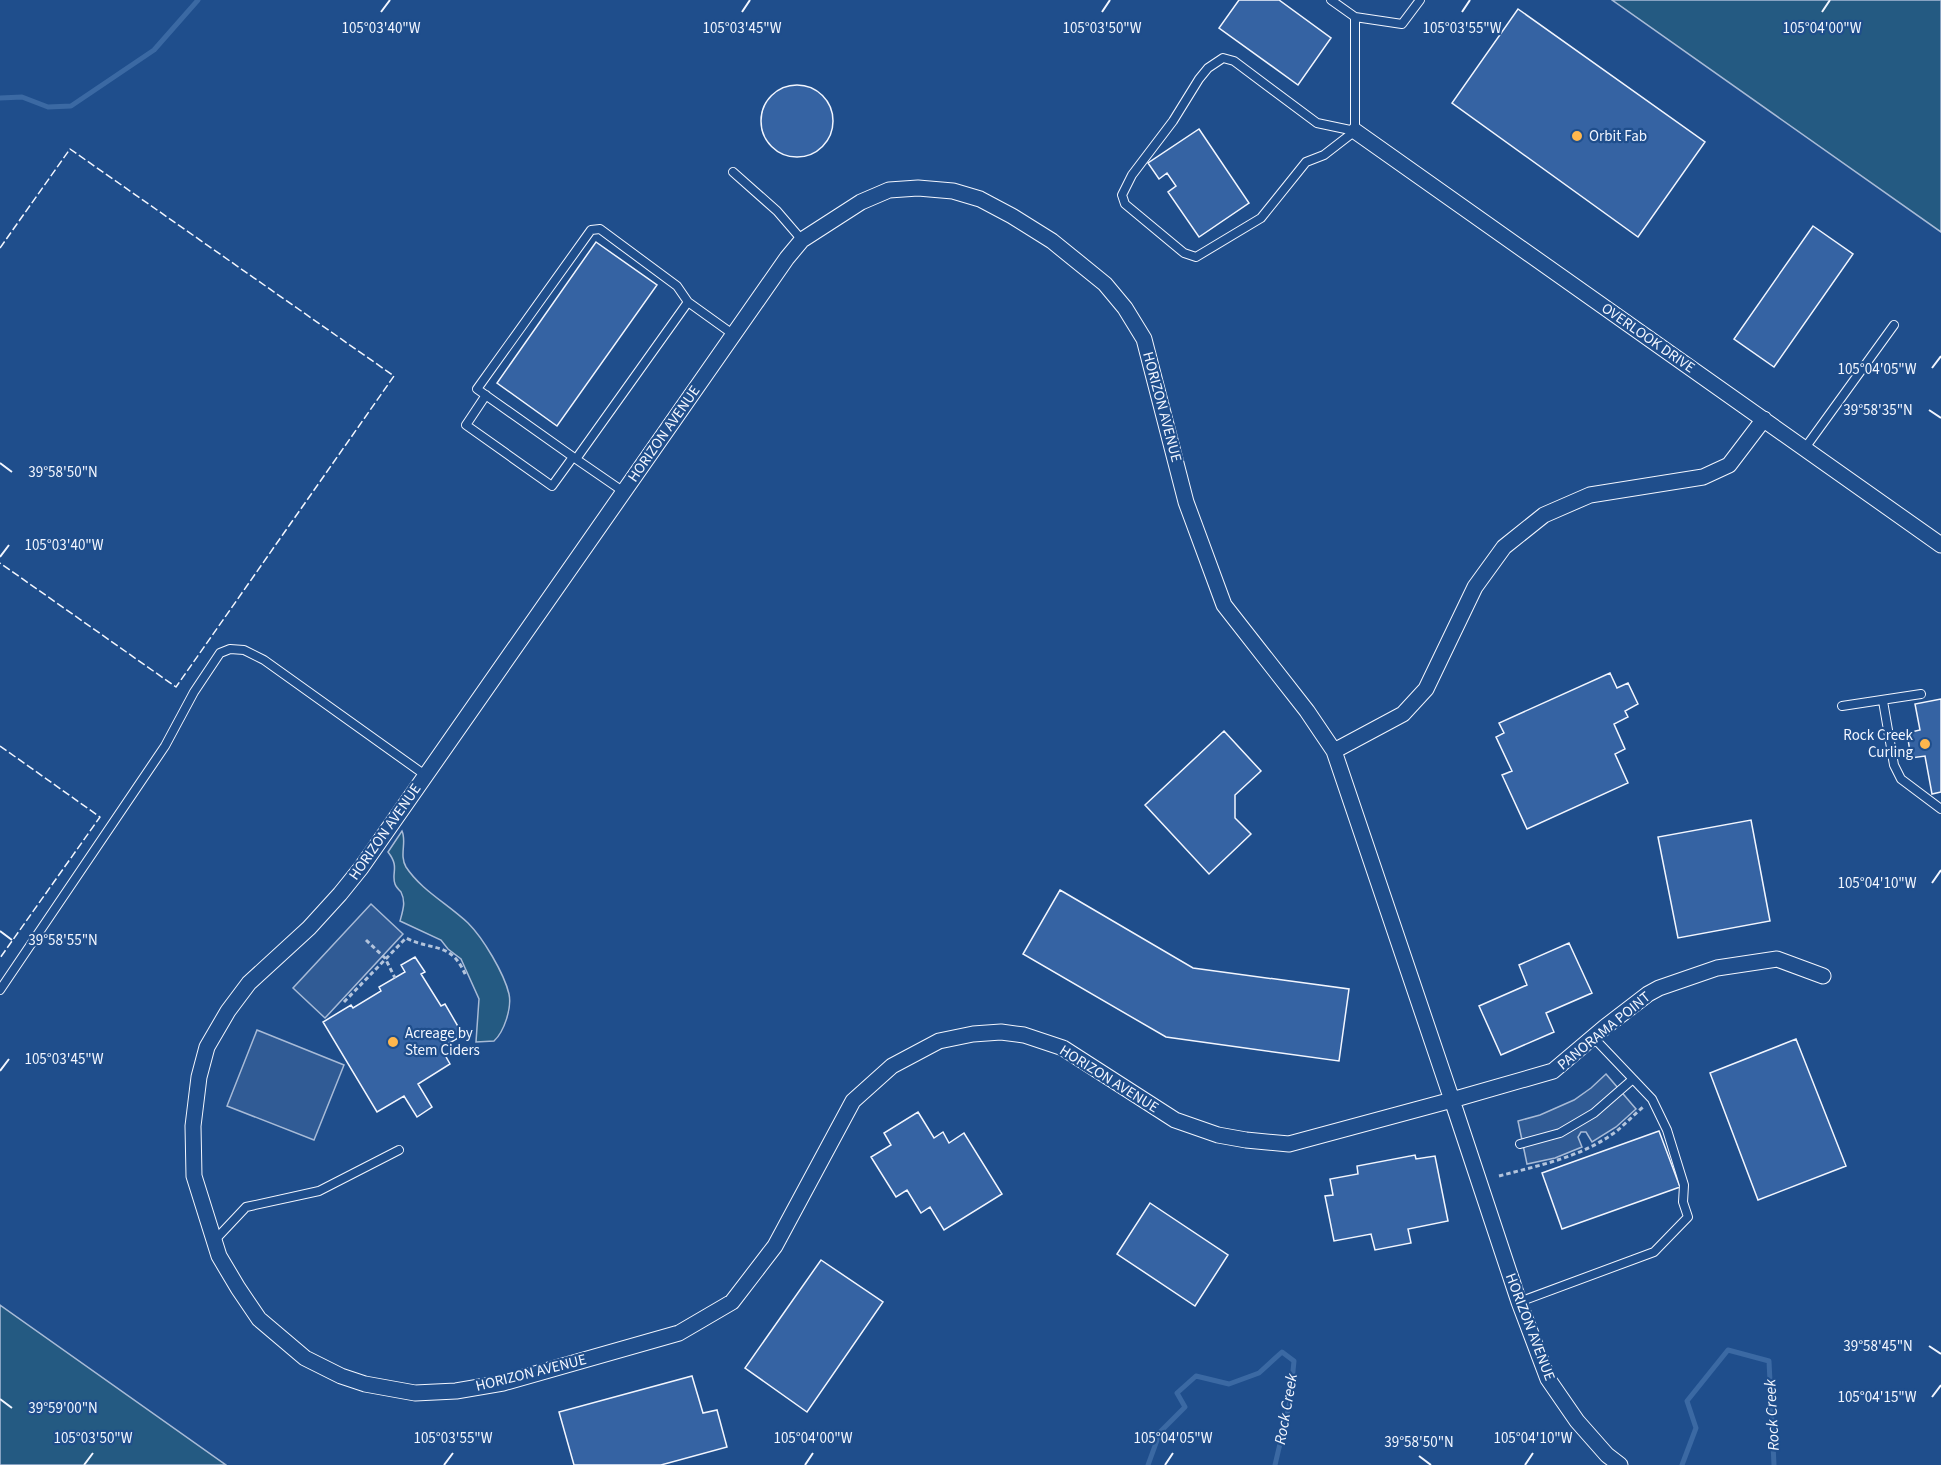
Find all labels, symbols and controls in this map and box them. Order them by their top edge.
text: 105°03'40"W [341,18,421,39]
text: 105°03'45"W [702,18,782,39]
text: 105°03'50"W [1062,18,1142,39]
text: 105°03'55"W [1422,18,1502,39]
text: 105°04'00"W [1782,18,1862,39]
place label: Orbit Fab [1589,126,1647,147]
marker: Orbit Fab [1570,129,1584,143]
street label: OVERLOOK DRIVE [1597,298,1699,378]
street label: HORIZON AVENUE [1137,349,1187,465]
text: 105°04'05"W [1837,359,1917,380]
street label: HORIZON AVENUE [623,381,705,487]
text: 39°58'35"N [1843,400,1913,421]
text: 39°58'50"N [28,462,98,483]
text: 105°03'40"W [24,535,104,556]
place label: Rock Creek Curling [1843,725,1914,763]
marker: Rock Creek Curling [1918,737,1932,751]
street label: HORIZON AVENUE [344,779,426,885]
text: 105°04'10"W [1837,873,1917,894]
text: 39°58'55"N [28,930,98,951]
street label: PANORAMA POINT [1553,987,1655,1075]
place label: Acreage by Stem Ciders [405,1023,480,1061]
marker: Acreage by Stem Ciders [386,1035,400,1049]
street label: HORIZON AVENUE [1055,1040,1163,1118]
text: 105°03'45"W [24,1049,104,1070]
street label: HORIZON AVENUE [1500,1270,1560,1384]
text: 39°58'45"N [1843,1336,1913,1357]
street label: HORIZON AVENUE [473,1349,589,1397]
water label: Rock Creek [1269,1371,1303,1446]
water label: Rock Creek [1759,1378,1785,1451]
text: 105°04'15"W [1837,1387,1917,1408]
text: 39°59'00"N [28,1398,98,1419]
text: 105°03'50"W [53,1428,133,1449]
text: 105°03'55"W [413,1428,493,1449]
text: 105°04'00"W [773,1428,853,1449]
text: 105°04'05"W [1133,1428,1213,1449]
text: 105°04'10"W [1493,1428,1573,1449]
text: 39°58'50"N [1384,1432,1454,1453]

